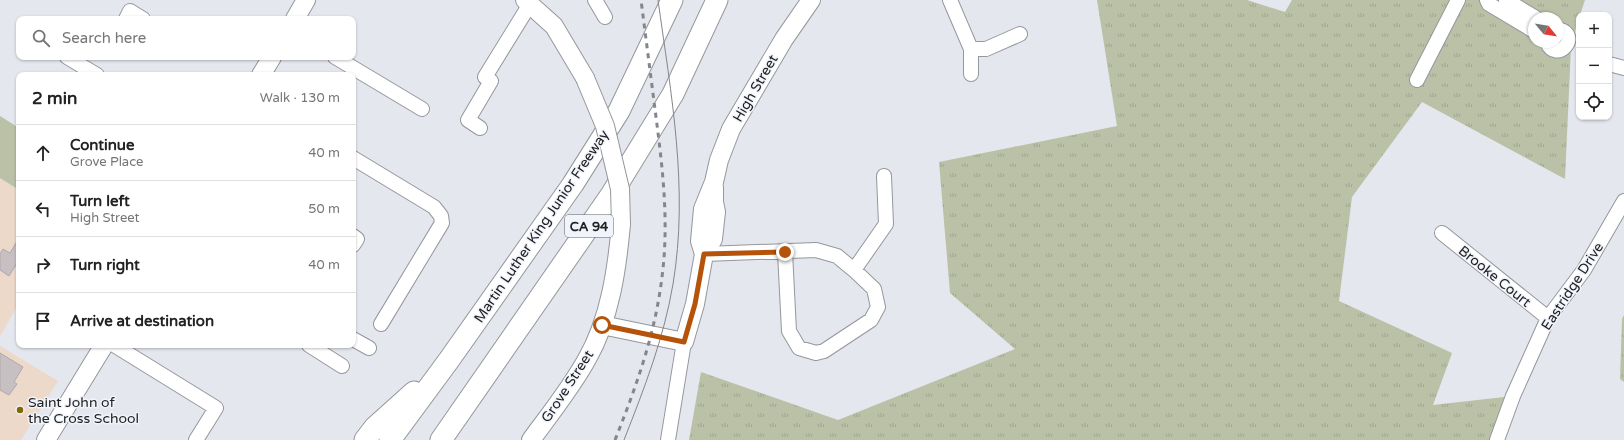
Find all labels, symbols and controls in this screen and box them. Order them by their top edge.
north arrow [1528,12,1564,48]
map controls [1576,12,1612,120]
button: + [1576,12,1612,48]
search box [16,16,356,60]
icon: search [30,27,52,49]
text: Search here [62,29,146,47]
button: − [1576,48,1612,84]
street label: High Street [729,51,782,125]
button: locate [1576,84,1612,120]
text: 2 min [32,88,77,109]
text: Walk · 130 m [260,90,340,106]
street label: Martin Luther King Junior Freeway [470,126,613,326]
text: Continue [70,136,134,154]
icon: ahead [32,142,54,164]
text: 40 m [308,145,340,161]
text: Grove Place [70,154,143,170]
text: Turn left [70,192,130,210]
icon: left [32,198,54,220]
text: 50 m [308,201,340,217]
text: High Street [70,210,140,226]
road number: CA 94 [565,215,613,237]
street label: Eastridge Drive [1538,239,1607,333]
street label: Brooke Court [1455,242,1535,311]
route end [776,243,794,261]
icon: right [32,254,54,276]
text: Turn right [70,256,140,274]
text: 40 m [308,257,340,273]
icon: arrive [32,310,54,332]
text: Arrive at destination [70,312,214,330]
route start [593,316,611,334]
street label: Grove Street [538,346,598,426]
place label: Saint John of the Cross School [28,394,139,427]
marker: Saint John of the Cross School [15,405,25,415]

